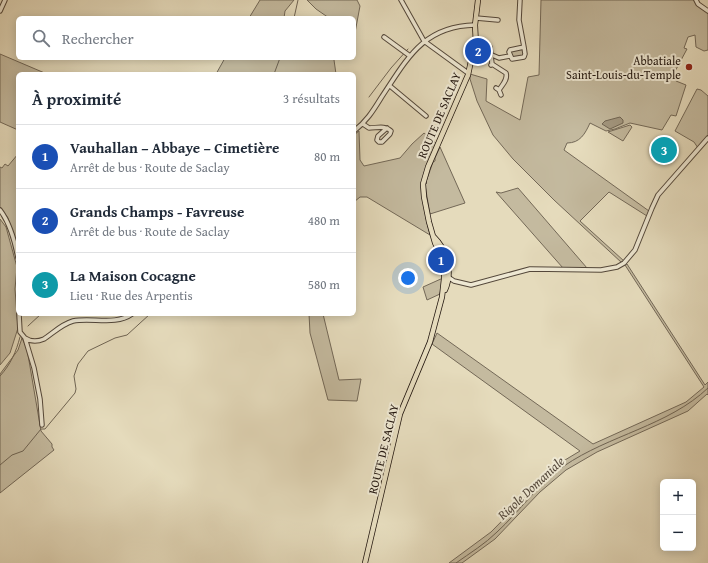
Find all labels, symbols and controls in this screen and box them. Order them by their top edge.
search box [16,16,356,60]
icon: search [30,27,52,49]
text: Rechercher [62,28,134,49]
pin: 2 [465,36,491,66]
place label: Abbatiale Saint-Louis-du-Temple [566,52,681,83]
marker: Abbatiale Saint-Louis-du-Temple [684,62,694,72]
street label: ROUTE DE SACLAY [413,69,465,161]
text: À proximité [32,86,121,111]
text: 3 résultats [283,89,340,108]
pin: 3 [651,135,677,165]
text: Vauhallan – Abbaye – Cimetière [70,137,279,158]
text: 1 [42,147,48,166]
text: 80 m [314,147,340,166]
text: Arrêt de bus · Route de Saclay [70,158,230,177]
text: Grands Champs - Favreuse [70,201,244,222]
text: 2 [42,211,48,230]
text: 480 m [308,211,340,230]
text: Arrêt de bus · Route de Saclay [70,222,230,241]
pin: 1 [428,245,454,275]
text: La Maison Cocagne [70,265,196,286]
your location [398,268,418,288]
text: 3 [42,275,48,294]
text: 580 m [308,275,340,294]
text: Lieu · Rue des Arpentis [70,286,193,305]
street label: ROUTE DE SACLAY [364,402,402,496]
water label: Rigole Domaniale [493,452,569,525]
map controls [660,479,696,551]
button: + [660,479,696,515]
button: − [660,515,696,551]

